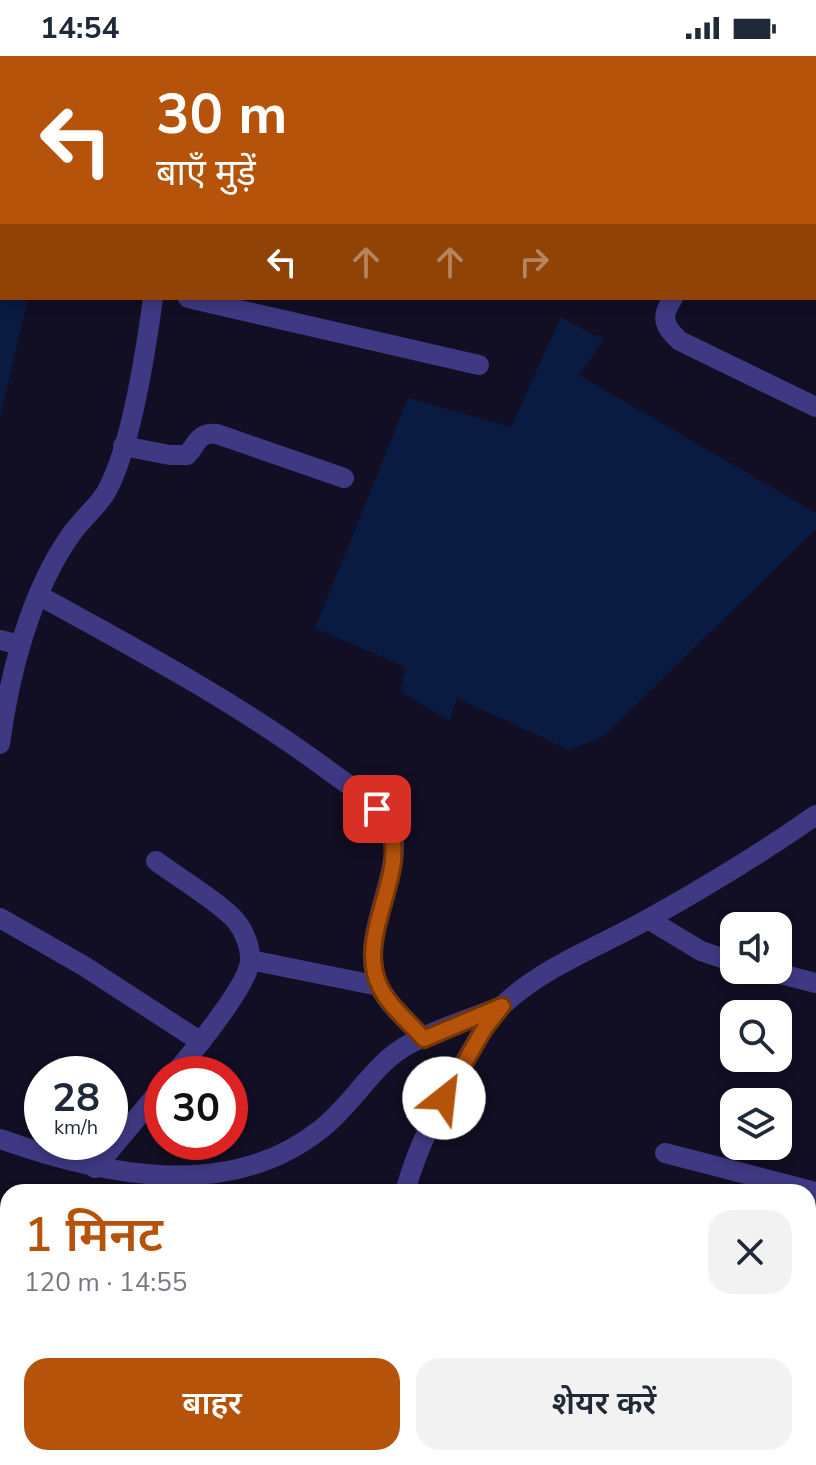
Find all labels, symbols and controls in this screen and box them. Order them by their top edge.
text: 14:54 [40,8,119,49]
text: 30 m [156,76,287,153]
icon: left [24,88,128,192]
text: बाएँ मुड़ें [156,149,256,198]
icon: left [260,240,304,284]
icon: ahead [344,240,388,284]
icon: ahead [428,240,472,284]
icon: right [512,240,556,284]
pin [343,775,411,843]
icon: arrive [355,787,399,831]
map controls [720,912,792,1160]
button: sound [720,912,792,984]
button: search [720,1000,792,1072]
speed limit sign: 30 [144,1056,248,1160]
position arrow [402,1056,486,1140]
text: 28 [52,1071,100,1125]
button: layers [720,1088,792,1160]
text: km/h [54,1114,98,1141]
text: 1 मिनट [24,1202,163,1268]
button: close [708,1210,792,1294]
text: 120 m · 14:55 [24,1265,187,1300]
button: बाहर [24,1358,400,1450]
button: शेयर करें [416,1358,792,1450]

